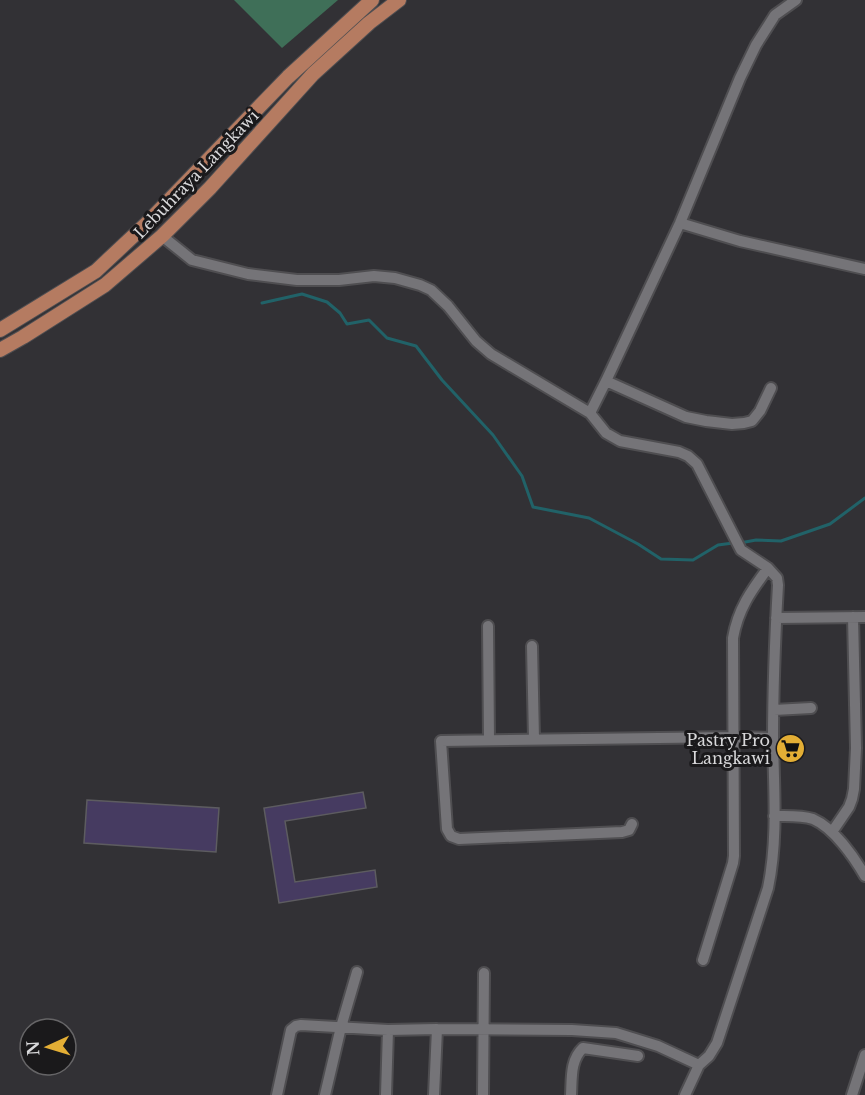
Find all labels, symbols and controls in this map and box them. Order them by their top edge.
street label: Lebuhraya Langkawi [129,105,263,242]
place label: Pastry Pro Langkawi [686,730,771,768]
supermarket icon: Pastry Pro Langkawi [775,733,807,765]
north arrow [18,1017,78,1077]
text: N [23,1040,44,1056]

